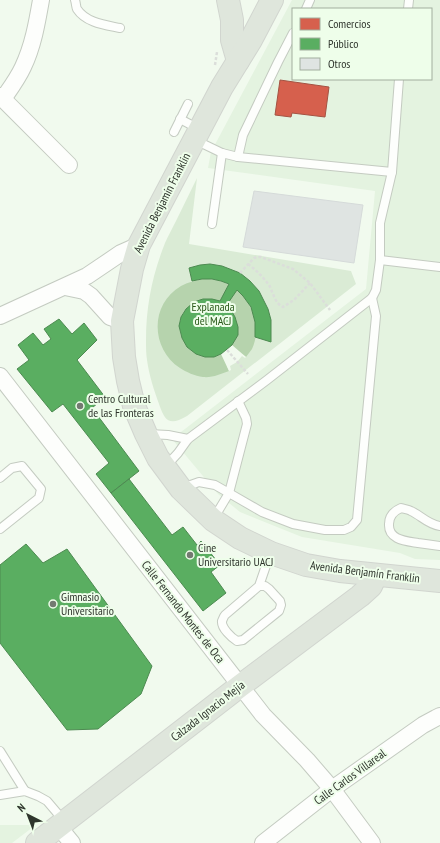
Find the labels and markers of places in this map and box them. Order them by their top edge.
place label: Centro Cultural de las Fronteras [88,391,154,420]
marker: Centro Cultural de las Fronteras [75,401,85,411]
place label: Cine Universitario UACJ [198,540,274,569]
marker: Cine Universitario UACJ [185,550,195,560]
place label: Gimnasio Universitario [61,589,114,618]
marker: Gimnasio Universitario [48,599,58,609]

